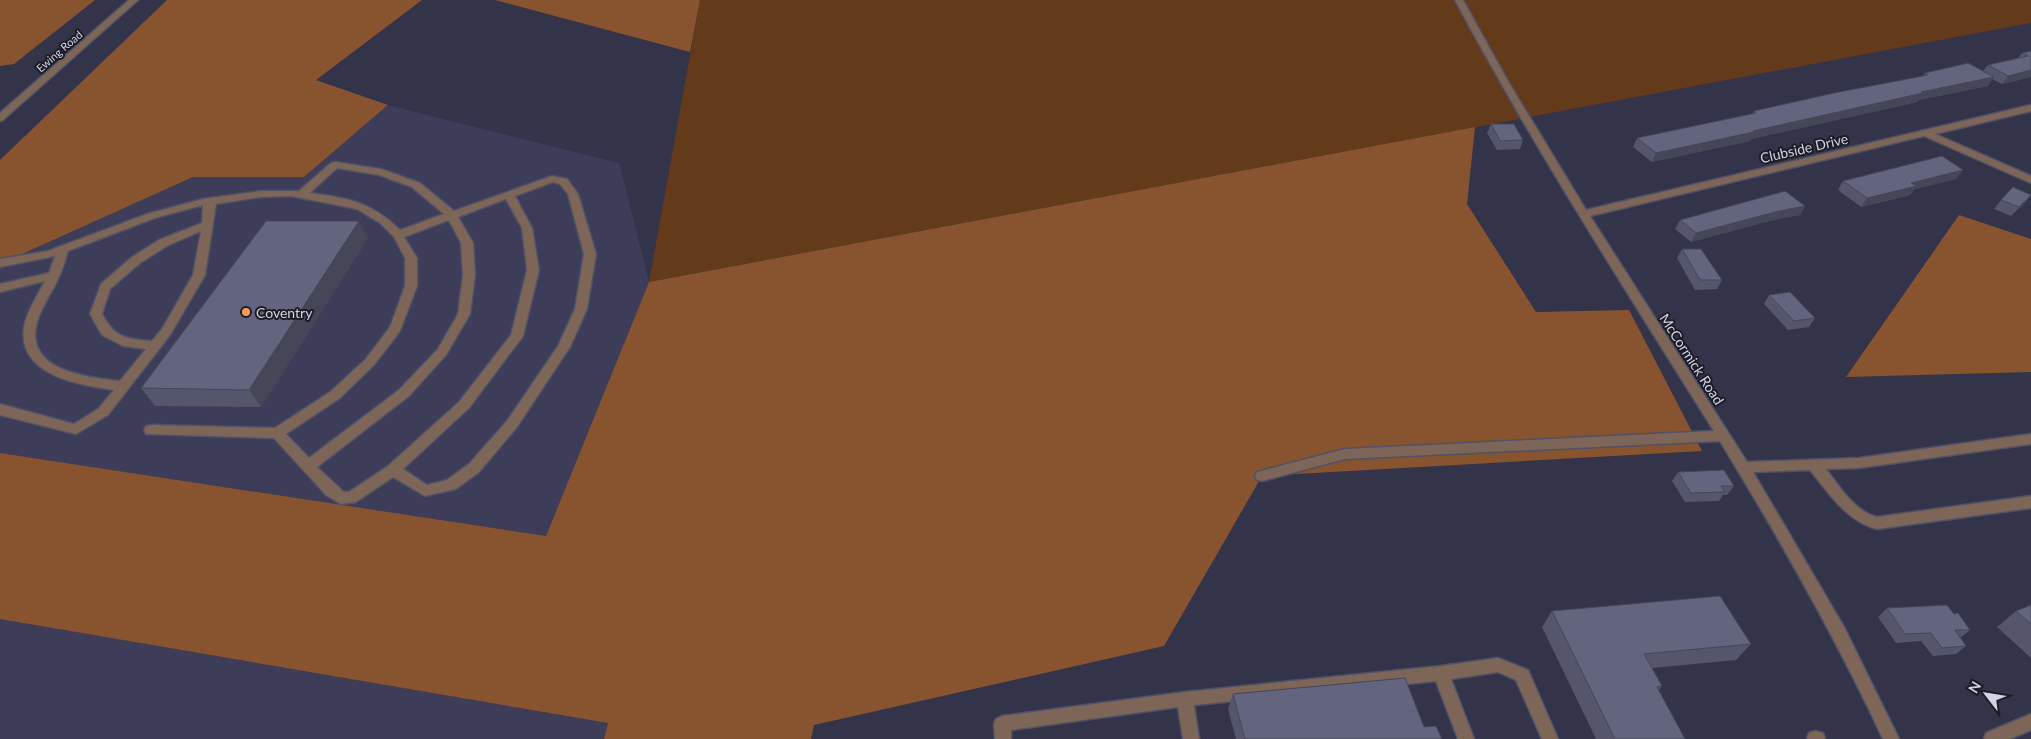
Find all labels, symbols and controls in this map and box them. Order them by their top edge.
street label: Ewing Road [33,28,85,74]
street label: Clubside Drive [1758,130,1850,166]
place label: Coventry [256,304,313,321]
marker: Coventry [240,306,252,318]
street label: McCormick Road [1656,310,1728,408]
north arrow [1961,669,2011,719]
text: N [1964,678,1984,696]

